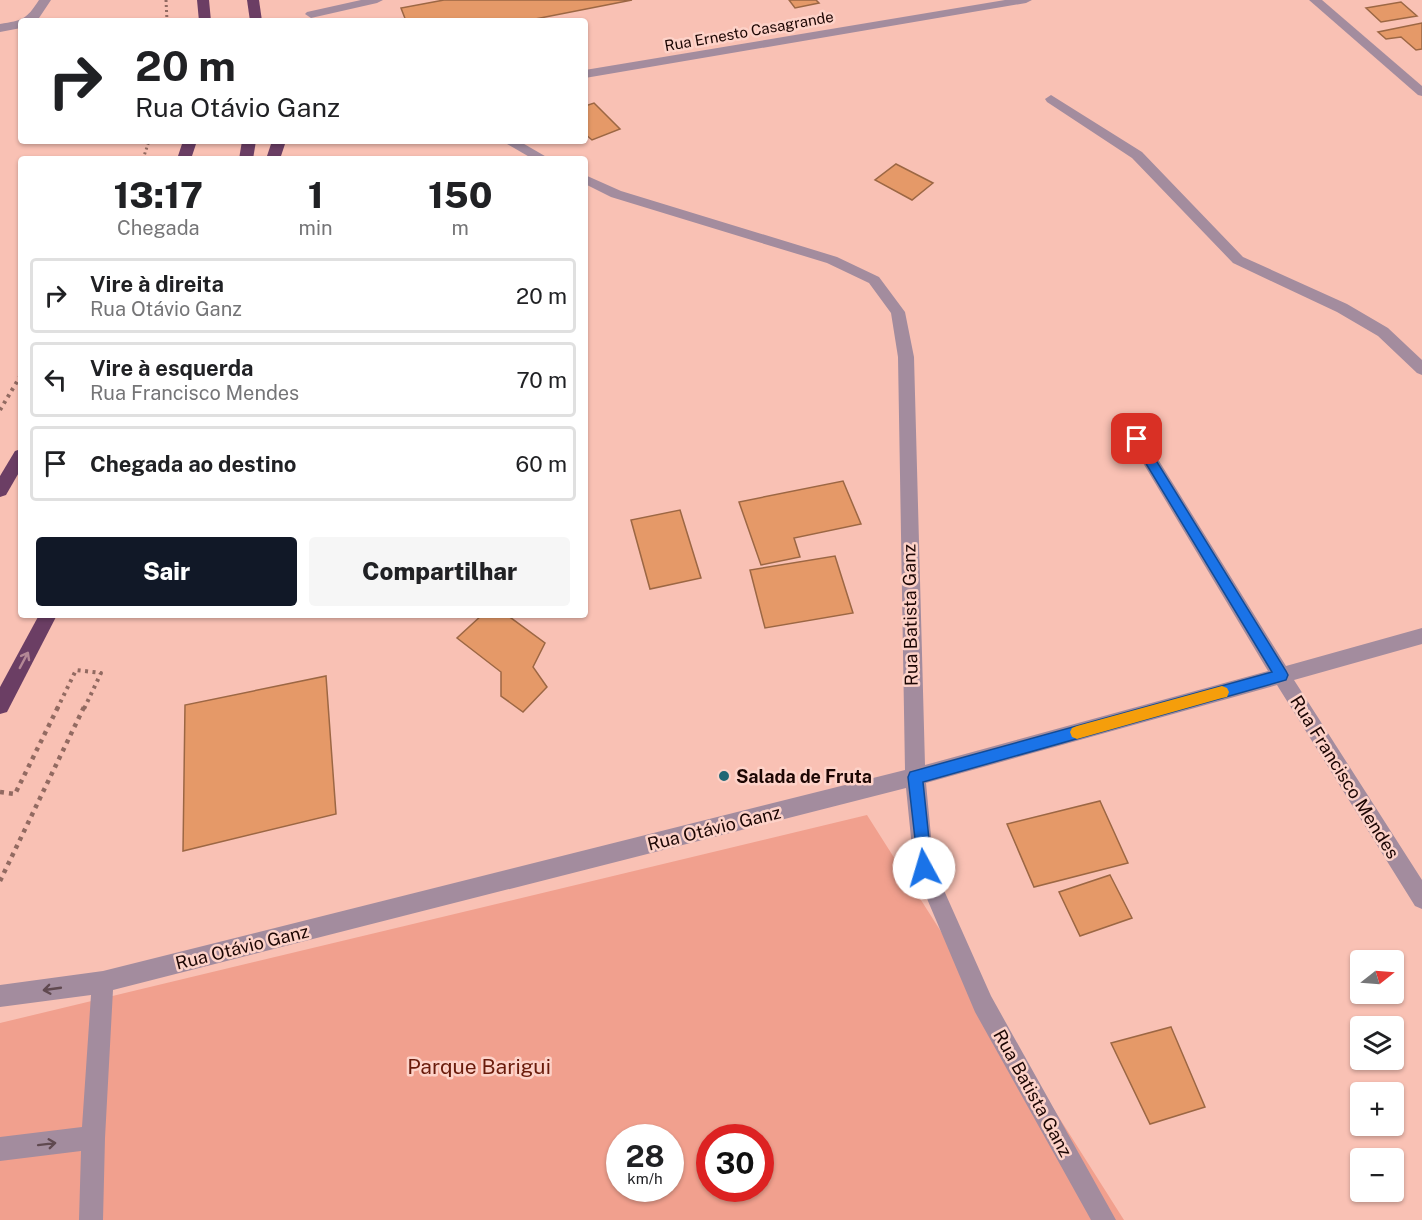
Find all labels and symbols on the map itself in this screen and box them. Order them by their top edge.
street label: Rua Ernesto Casagrande [663,8,835,54]
pin [1111,413,1162,464]
street label: Rua Batista Ganz [898,544,922,686]
one-way arrow [19,652,30,670]
street label: Rua Francisco Mendes [1286,692,1404,862]
place label: Salada de Fruta [736,766,872,787]
marker: Salada de Fruta [717,769,731,783]
street label: Rua Otávio Ganz [645,801,783,855]
position arrow [892,836,956,900]
street label: Rua Otávio Ganz [173,920,311,974]
north arrow [1350,950,1404,1004]
one-way arrow [42,984,62,995]
street label: Rua Batista Ganz [989,1026,1077,1160]
park label: Parque Barigui [407,1054,551,1079]
speed limit sign: 30 [696,1124,774,1202]
one-way arrow [36,1138,56,1149]

